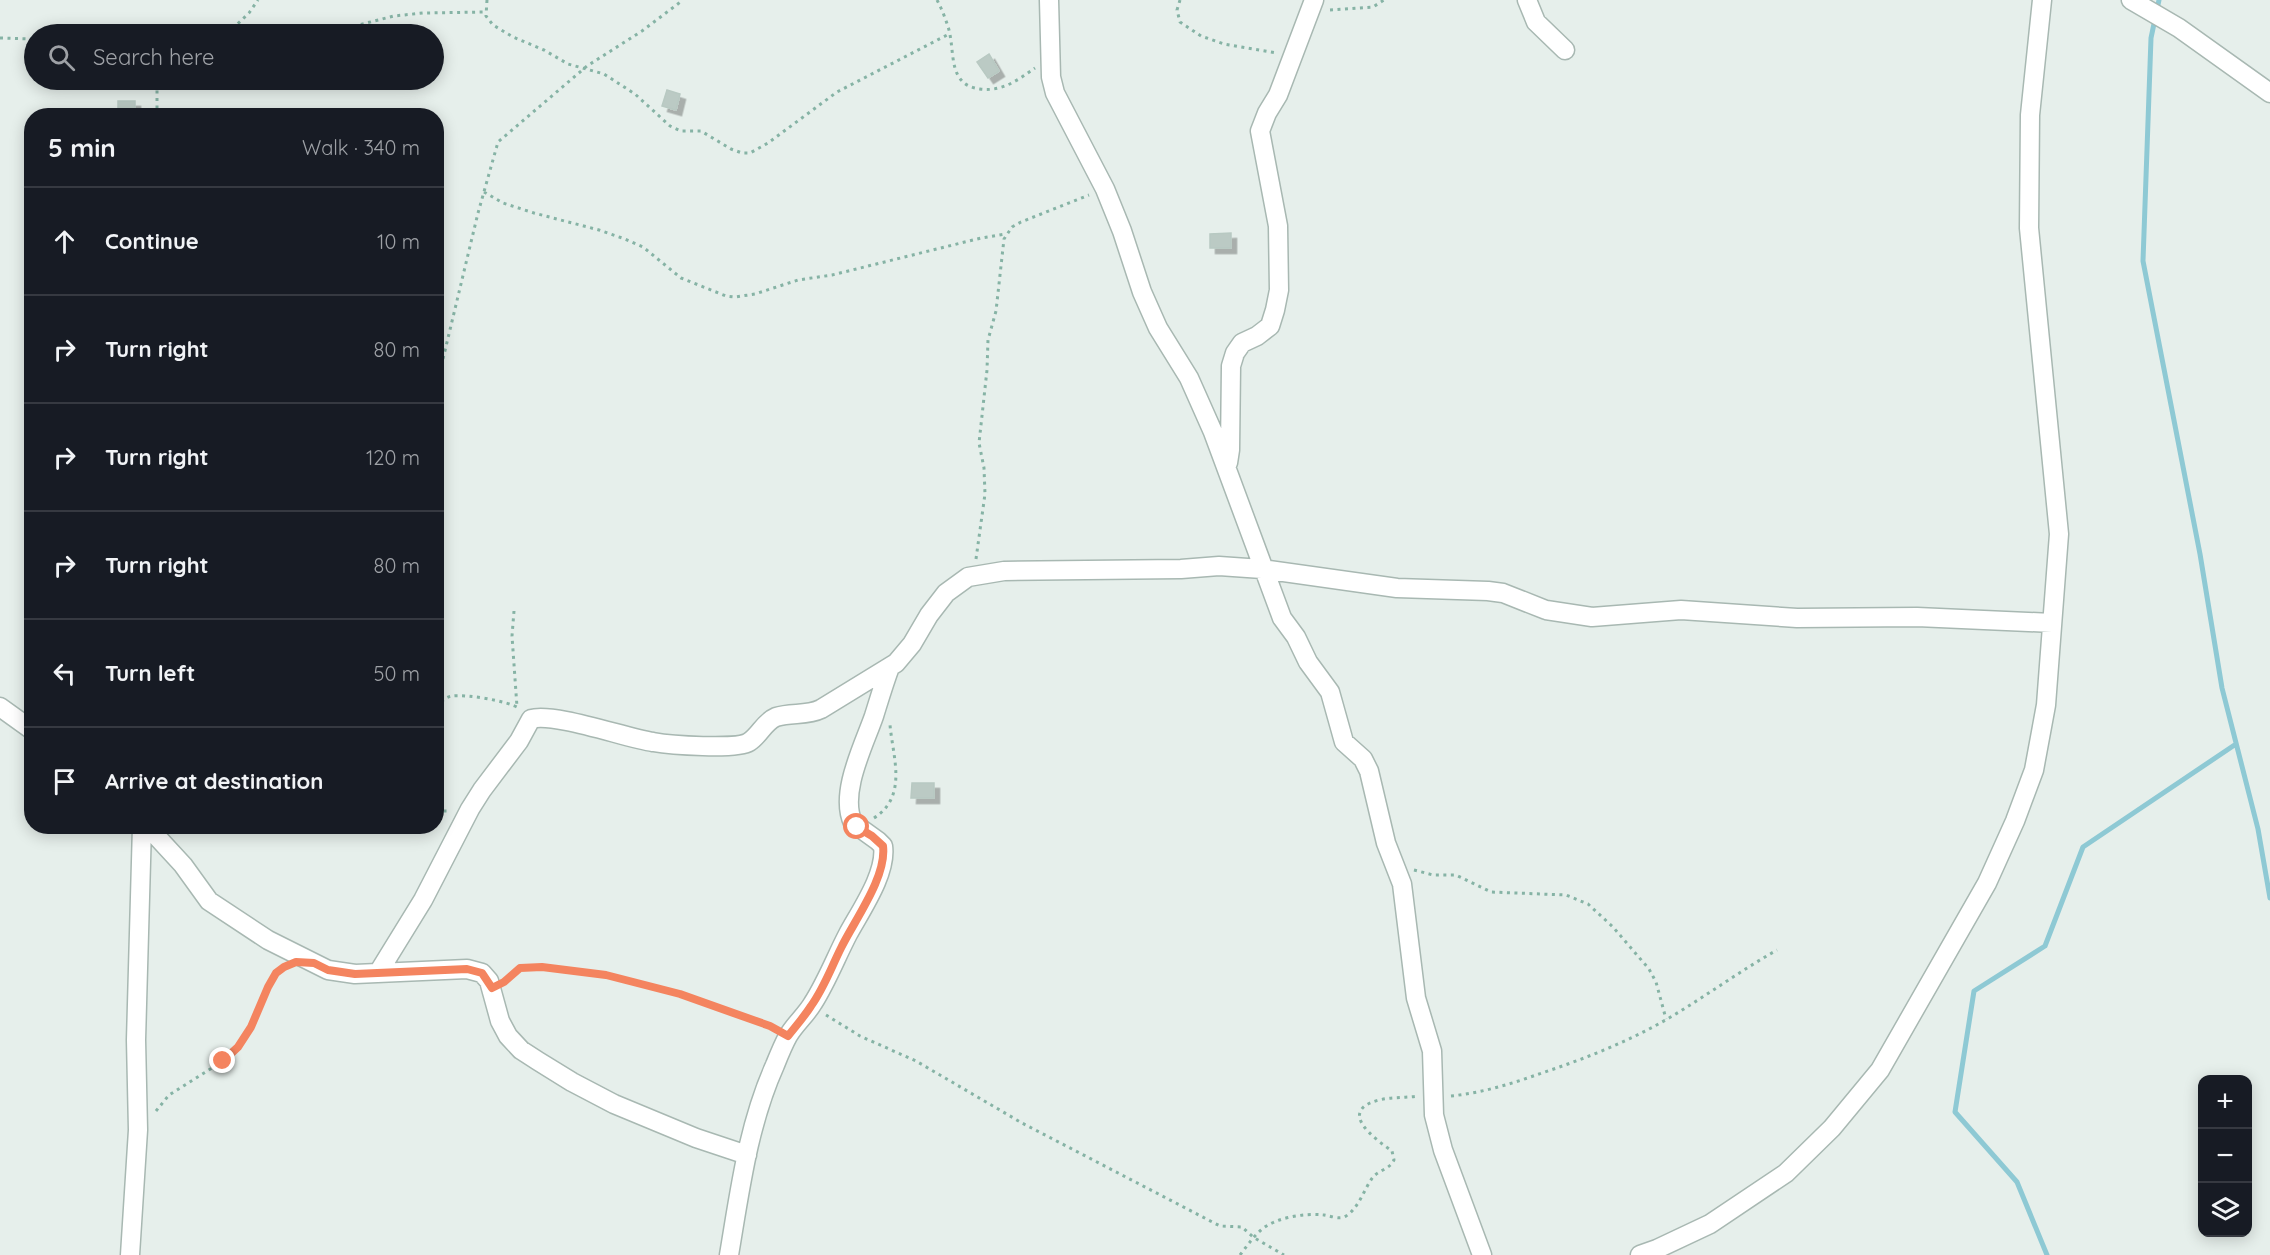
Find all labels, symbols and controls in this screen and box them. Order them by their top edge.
search box [24,24,444,90]
icon: search [45,41,78,74]
text: Search here [93,43,214,71]
text: 5 min [48,131,116,164]
text: Walk · 340 m [302,135,420,160]
icon: ahead [48,225,81,258]
text: Continue [105,227,199,255]
text: 10 m [377,229,420,254]
icon: right [48,333,81,366]
text: Turn right [105,335,209,363]
text: 80 m [374,337,420,362]
icon: right [48,441,81,474]
text: Turn right [105,443,209,471]
text: 120 m [366,445,420,470]
icon: right [48,549,81,582]
text: Turn right [105,551,209,579]
text: 80 m [374,553,420,578]
icon: left [48,657,81,690]
text: Turn left [105,659,195,687]
text: 50 m [374,661,420,686]
icon: arrive [48,765,81,798]
text: Arrive at destination [105,767,323,795]
route start [843,813,869,839]
route end [209,1047,235,1073]
map controls [2198,1075,2252,1237]
button: + [2198,1075,2252,1129]
button: − [2198,1129,2252,1183]
button: layers [2198,1183,2252,1237]

